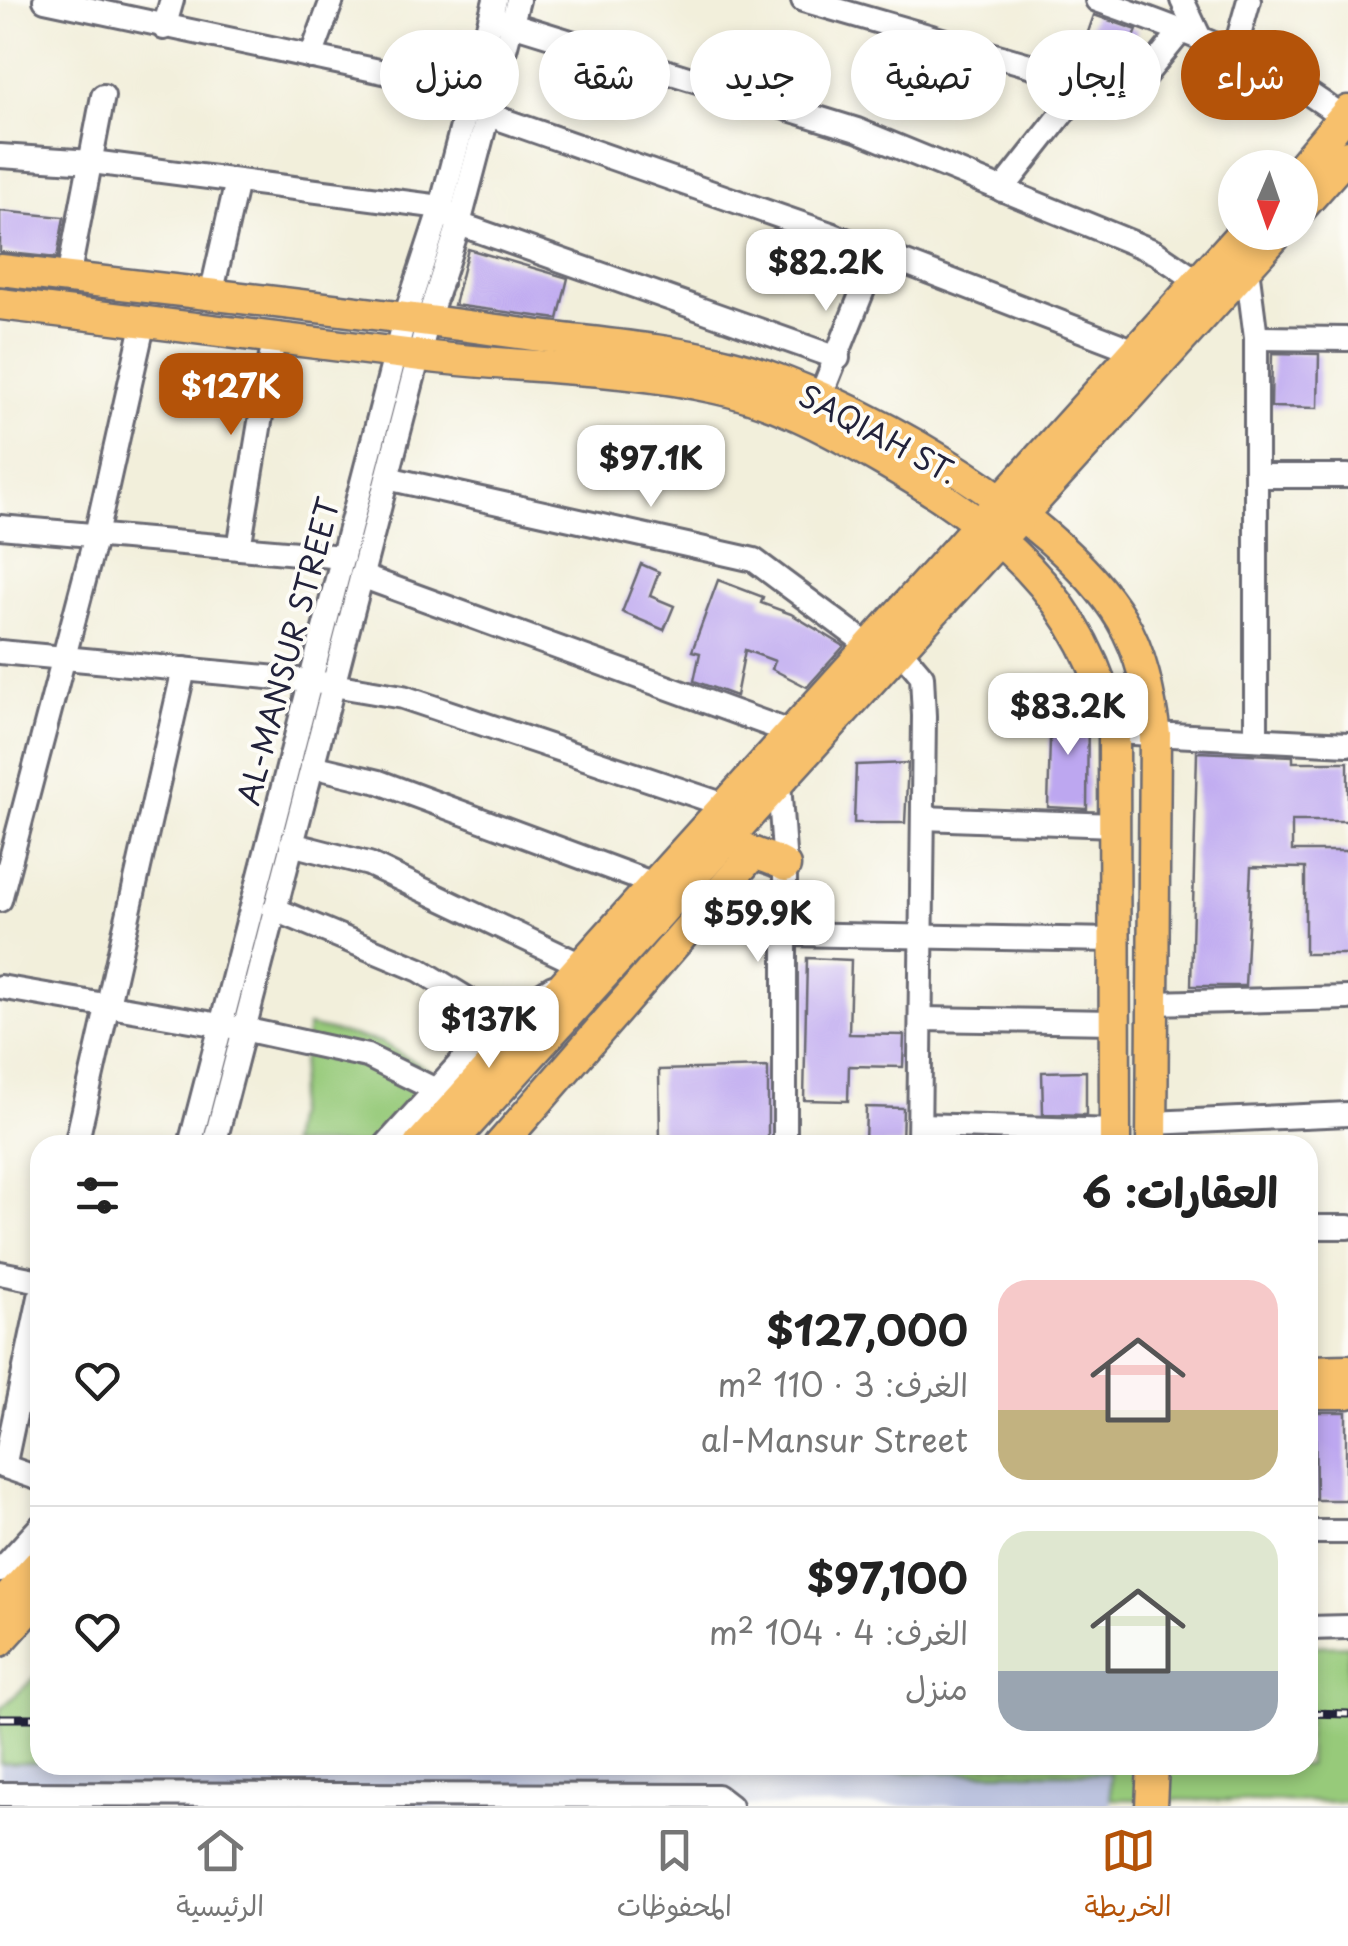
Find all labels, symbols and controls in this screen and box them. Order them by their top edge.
chip: منزل [380,30,519,120]
chip: شقة [539,30,670,120]
chip: جديد [690,30,831,120]
chip: تصفية [851,30,1006,120]
chip: إيجار [1026,30,1161,120]
chip: شراء [1181,30,1320,120]
north arrow [1218,150,1318,250]
map controls [1218,150,1318,250]
pin: $82.2K [745,229,907,314]
text: $82.2K [768,237,884,285]
pin: $127K [161,353,301,438]
text: $127K [181,361,281,409]
street label: SAQIAH ST. [791,372,967,494]
pin: $97.1K [570,425,732,510]
text: $97.1K [599,433,703,481]
street label: AL-MANSUR STREET [224,492,350,810]
pin: $83.2K [987,673,1149,758]
text: $83.2K [1010,681,1126,729]
pin: $59.9K [677,880,839,965]
text: $59.9K [704,888,812,936]
pin: $137K [419,986,559,1071]
text: $137K [441,994,537,1042]
text: العقارات: 6 [1082,1159,1278,1222]
icon: filters [70,1168,125,1223]
text: $127,000 [767,1297,968,1360]
icon: home [1078,1320,1198,1440]
icon: heart [70,1353,125,1408]
text: الغرف: 3 · 110 m² [717,1360,968,1408]
text: al-Mansur Street [701,1415,968,1463]
text: $97,100 [807,1545,968,1608]
icon: home [1078,1571,1198,1691]
icon: heart [70,1604,125,1659]
text: الغرف: 4 · 104 m² [709,1608,968,1656]
text: منزل [905,1663,968,1711]
tab: الرئيسية [176,1823,264,1931]
tab: المحفوظات [617,1823,732,1931]
tab: الخريطة [1084,1823,1172,1931]

